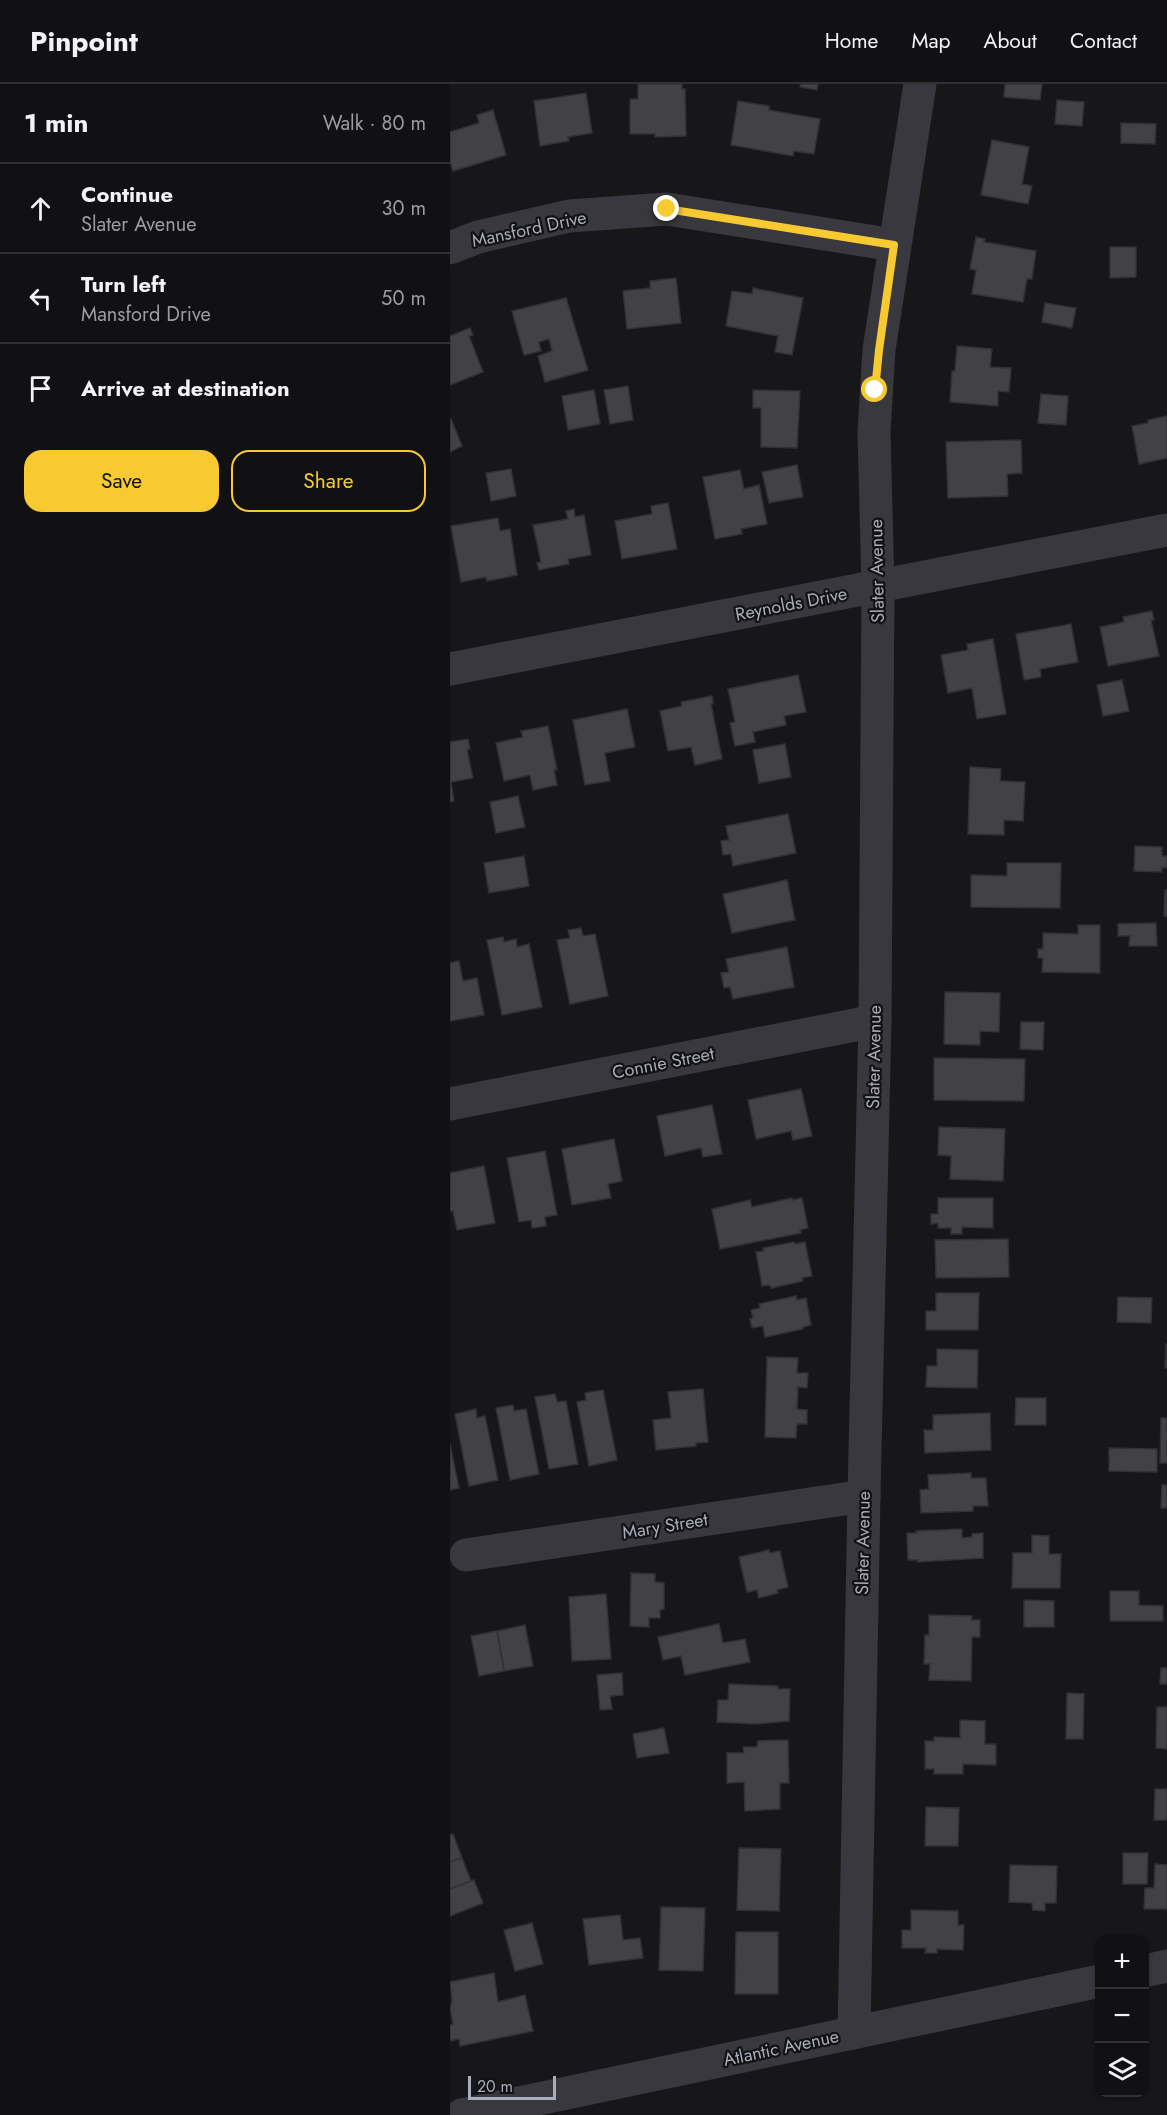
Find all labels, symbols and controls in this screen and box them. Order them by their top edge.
text: Pinpoint [30,21,138,62]
text: Home [825,26,878,56]
text: Map [911,26,951,56]
text: About [984,26,1037,56]
text: Contact [1070,26,1137,56]
text: 1 min [24,104,88,142]
text: Walk · 80 m [323,109,426,138]
text: Continue [81,178,173,210]
icon: ahead [24,192,57,225]
text: 30 m [381,194,426,223]
route end [653,195,679,221]
street label: Mansford Drive [469,204,589,254]
text: Slater Avenue [81,210,196,239]
text: Turn left [81,268,166,300]
icon: left [24,282,57,315]
text: 50 m [381,284,426,313]
text: Mansford Drive [81,300,211,329]
icon: arrive [24,372,57,405]
text: Arrive at destination [81,372,290,404]
route start [861,376,887,402]
button: Save [24,450,219,512]
button: Share [231,450,426,512]
street label: Slater Avenue [863,519,891,623]
street label: Reynolds Drive [733,580,849,628]
street label: Slater Avenue [860,1005,888,1109]
street label: Connie Street [610,1040,717,1086]
street label: Slater Avenue [849,1491,877,1595]
street label: Mary Street [620,1506,710,1546]
map controls [1095,1935,1149,2097]
button: + [1095,1935,1149,1989]
button: − [1095,1989,1149,2043]
street label: Atlantic Avenue [721,2023,841,2073]
button: layers [1095,2043,1149,2097]
scale bar [468,2073,556,2100]
text: 20 m [477,2075,513,2098]

